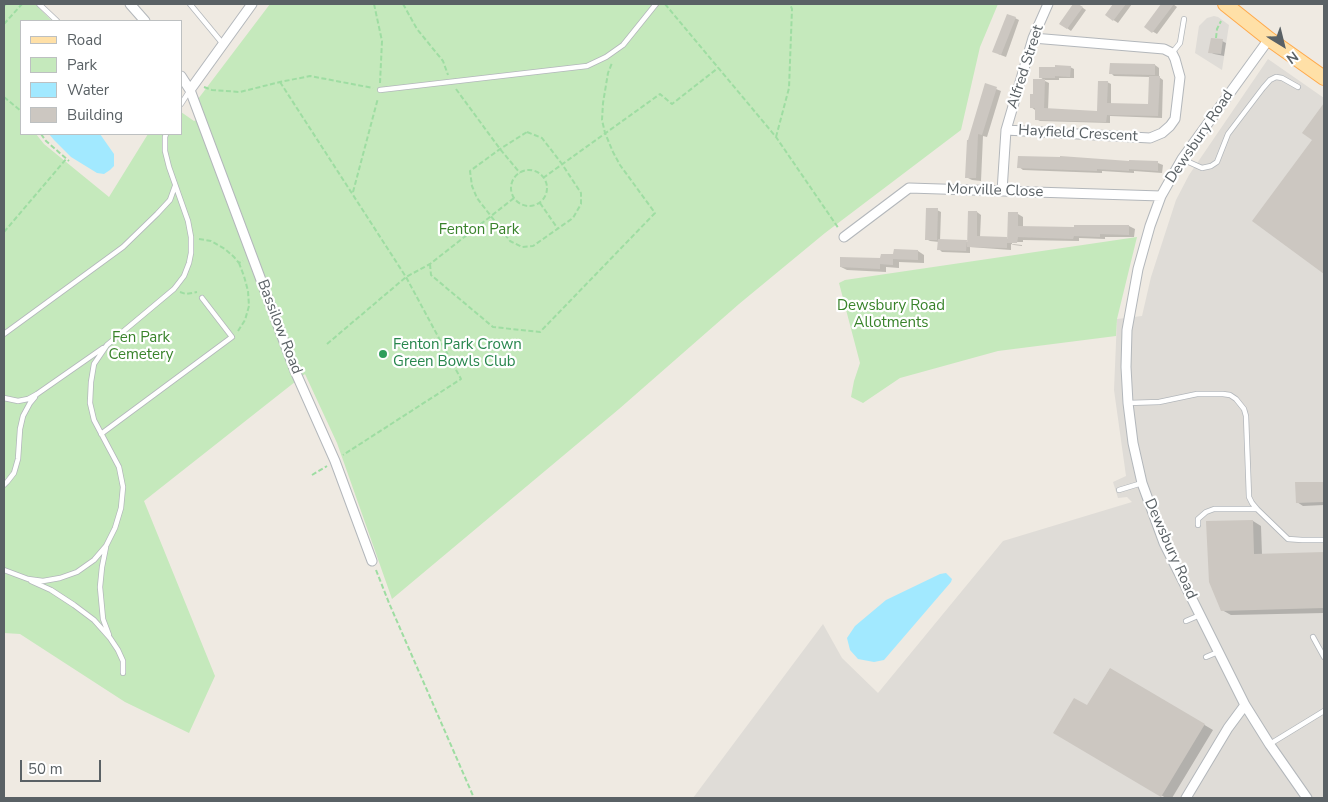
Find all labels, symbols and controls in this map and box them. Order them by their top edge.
legend [20,20,182,135]
north arrow [1258,20,1308,70]
street label: Alfred Street [1004,23,1048,111]
text: Road [67,30,102,50]
text: N [1282,47,1302,68]
text: Park [67,55,97,75]
text: Water [67,80,109,100]
street label: Dewsbury Road [1162,87,1238,187]
text: Building [67,105,123,125]
street label: Hayfield Crescent [1018,122,1138,146]
street label: Morville Close [946,180,1044,202]
park label: Fenton Park [439,221,519,239]
street label: Bassilow Road [253,277,305,377]
park label: Dewsbury Road Allotments [837,297,945,332]
park label: Fen Park Cemetery [108,329,174,364]
place label: Fenton Park Crown Green Bowls Club [393,336,522,371]
marker: Fenton Park Crown Green Bowls Club [377,348,389,360]
street label: Dewsbury Road [1140,496,1200,602]
scale bar [22,750,104,782]
text: 50 m [28,759,63,779]

